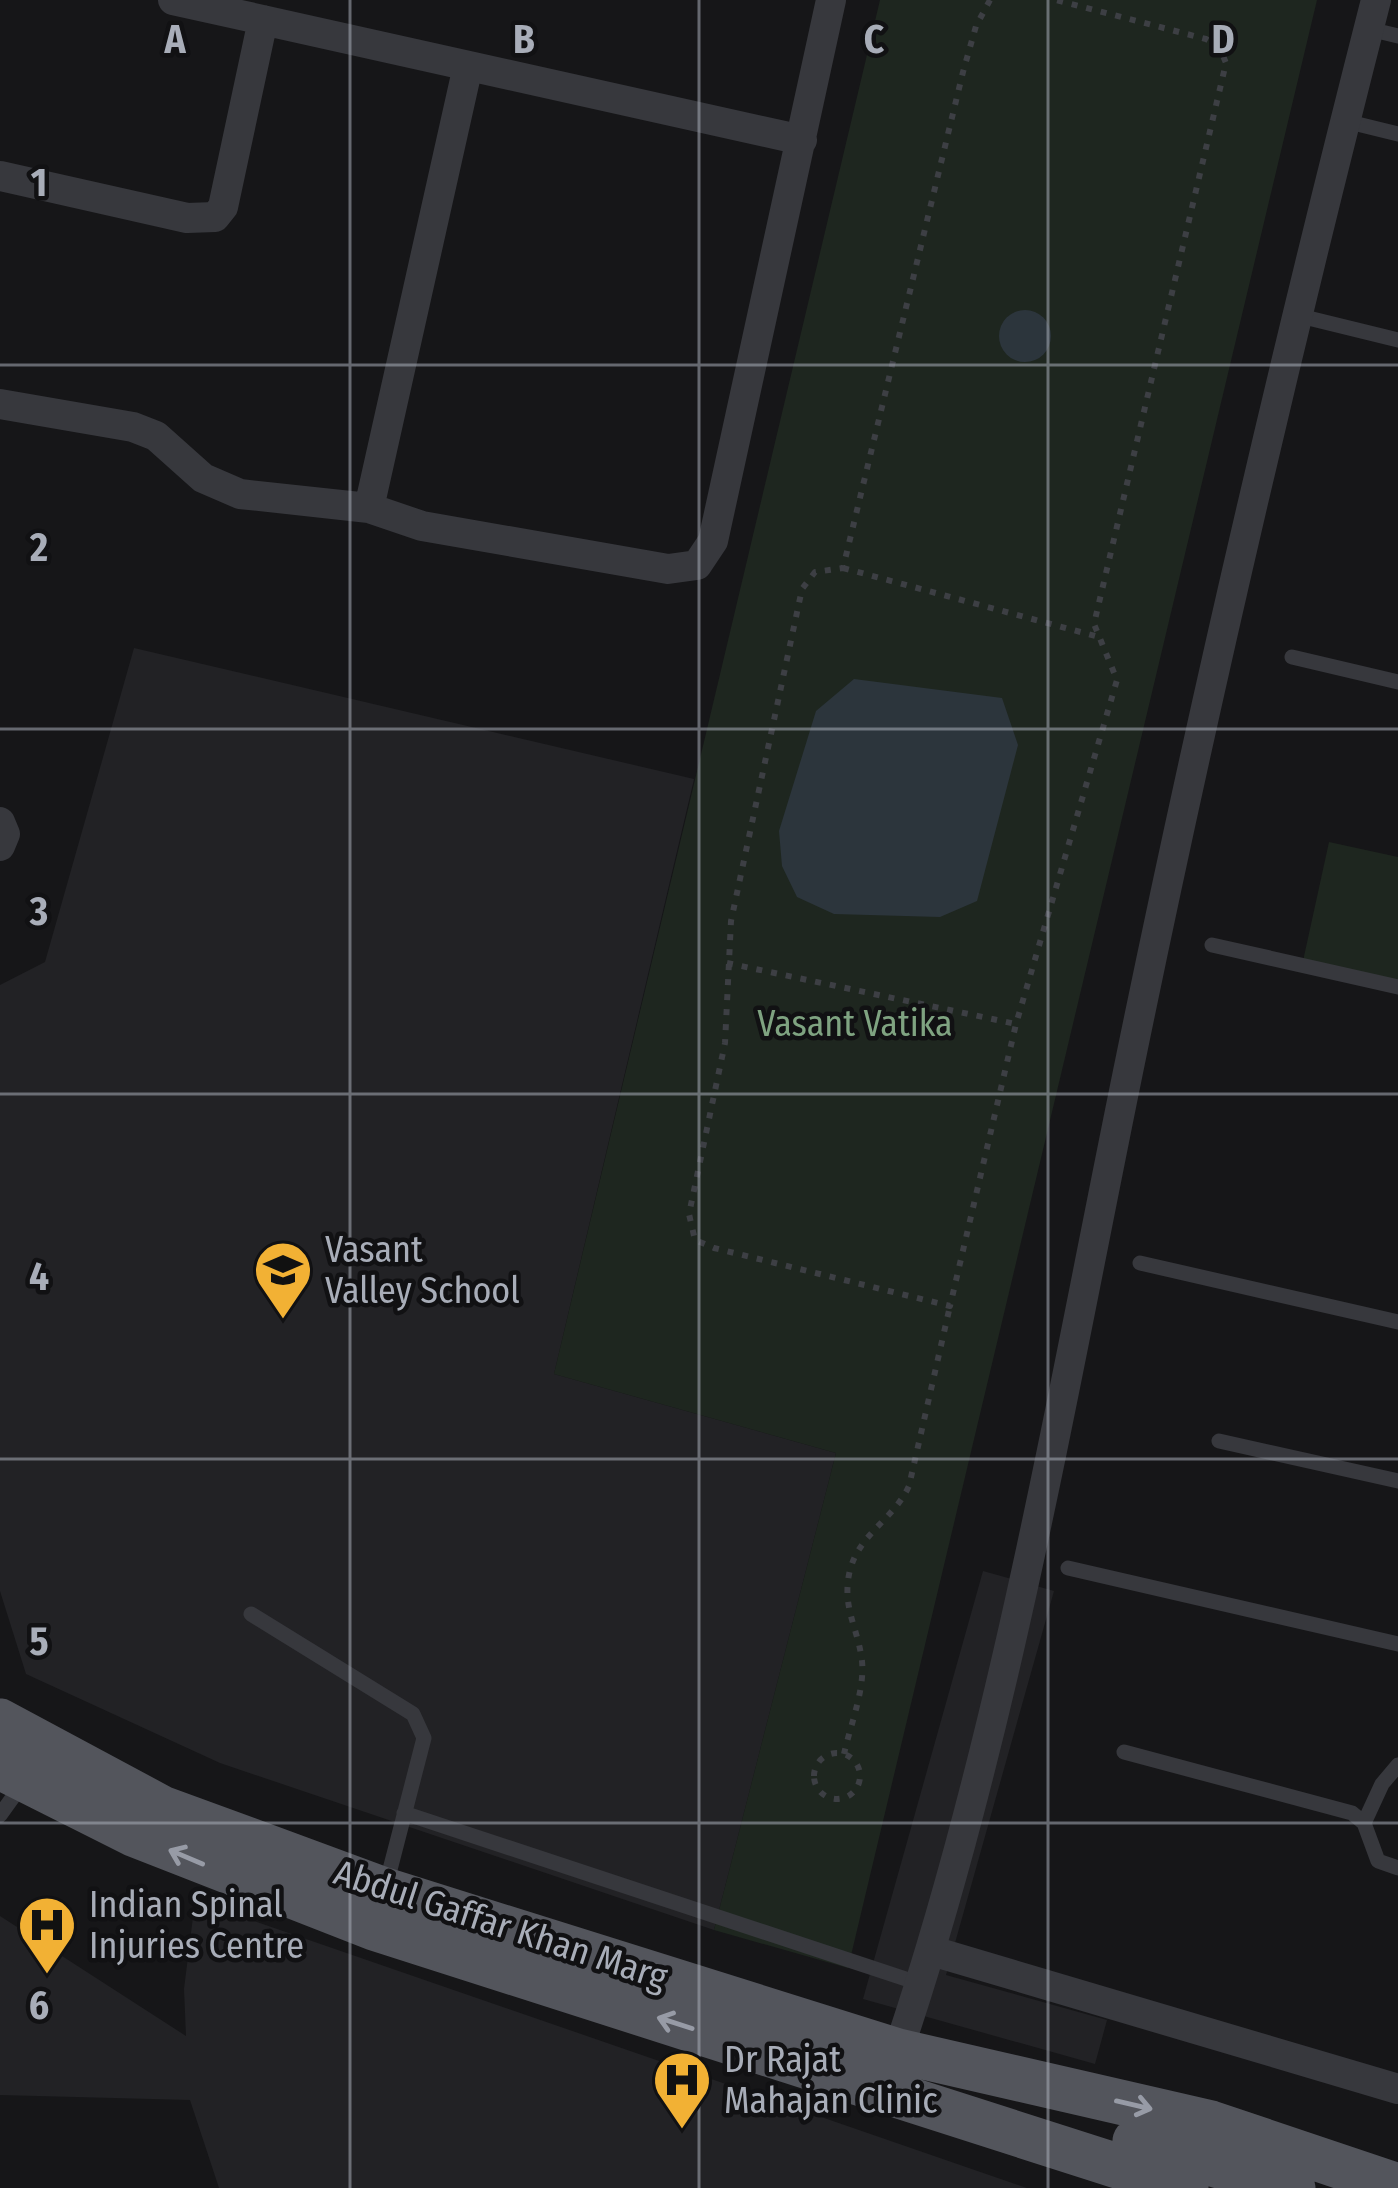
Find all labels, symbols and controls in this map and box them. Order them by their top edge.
text: A [163,17,186,63]
text: B [513,17,535,63]
text: C [864,17,885,63]
text: D [1211,17,1235,63]
text: 1 [31,160,47,206]
text: 2 [29,525,48,571]
text: 3 [29,889,48,935]
park label: Vasant Vatika [757,1002,953,1046]
place label: Vasant Valley School [325,1228,520,1313]
school or university icon: Vasant Valley School [252,1239,314,1321]
text: 4 [29,1254,49,1300]
text: 5 [29,1619,49,1665]
one-way arrow [169,1844,205,1866]
street label: Abdul Gaffar Khan Marg [329,1850,673,2000]
place label: Indian Spinal Injuries Centre [89,1883,304,1968]
hospital icon: Indian Spinal Injuries Centre [16,1894,78,1976]
text: 6 [29,1983,49,2029]
one-way arrow [657,2010,695,2032]
place label: Dr Rajat Mahajan Clinic [724,2038,938,2123]
hospital icon: Dr Rajat Mahajan Clinic [651,2049,713,2131]
one-way arrow [1115,2094,1153,2117]

